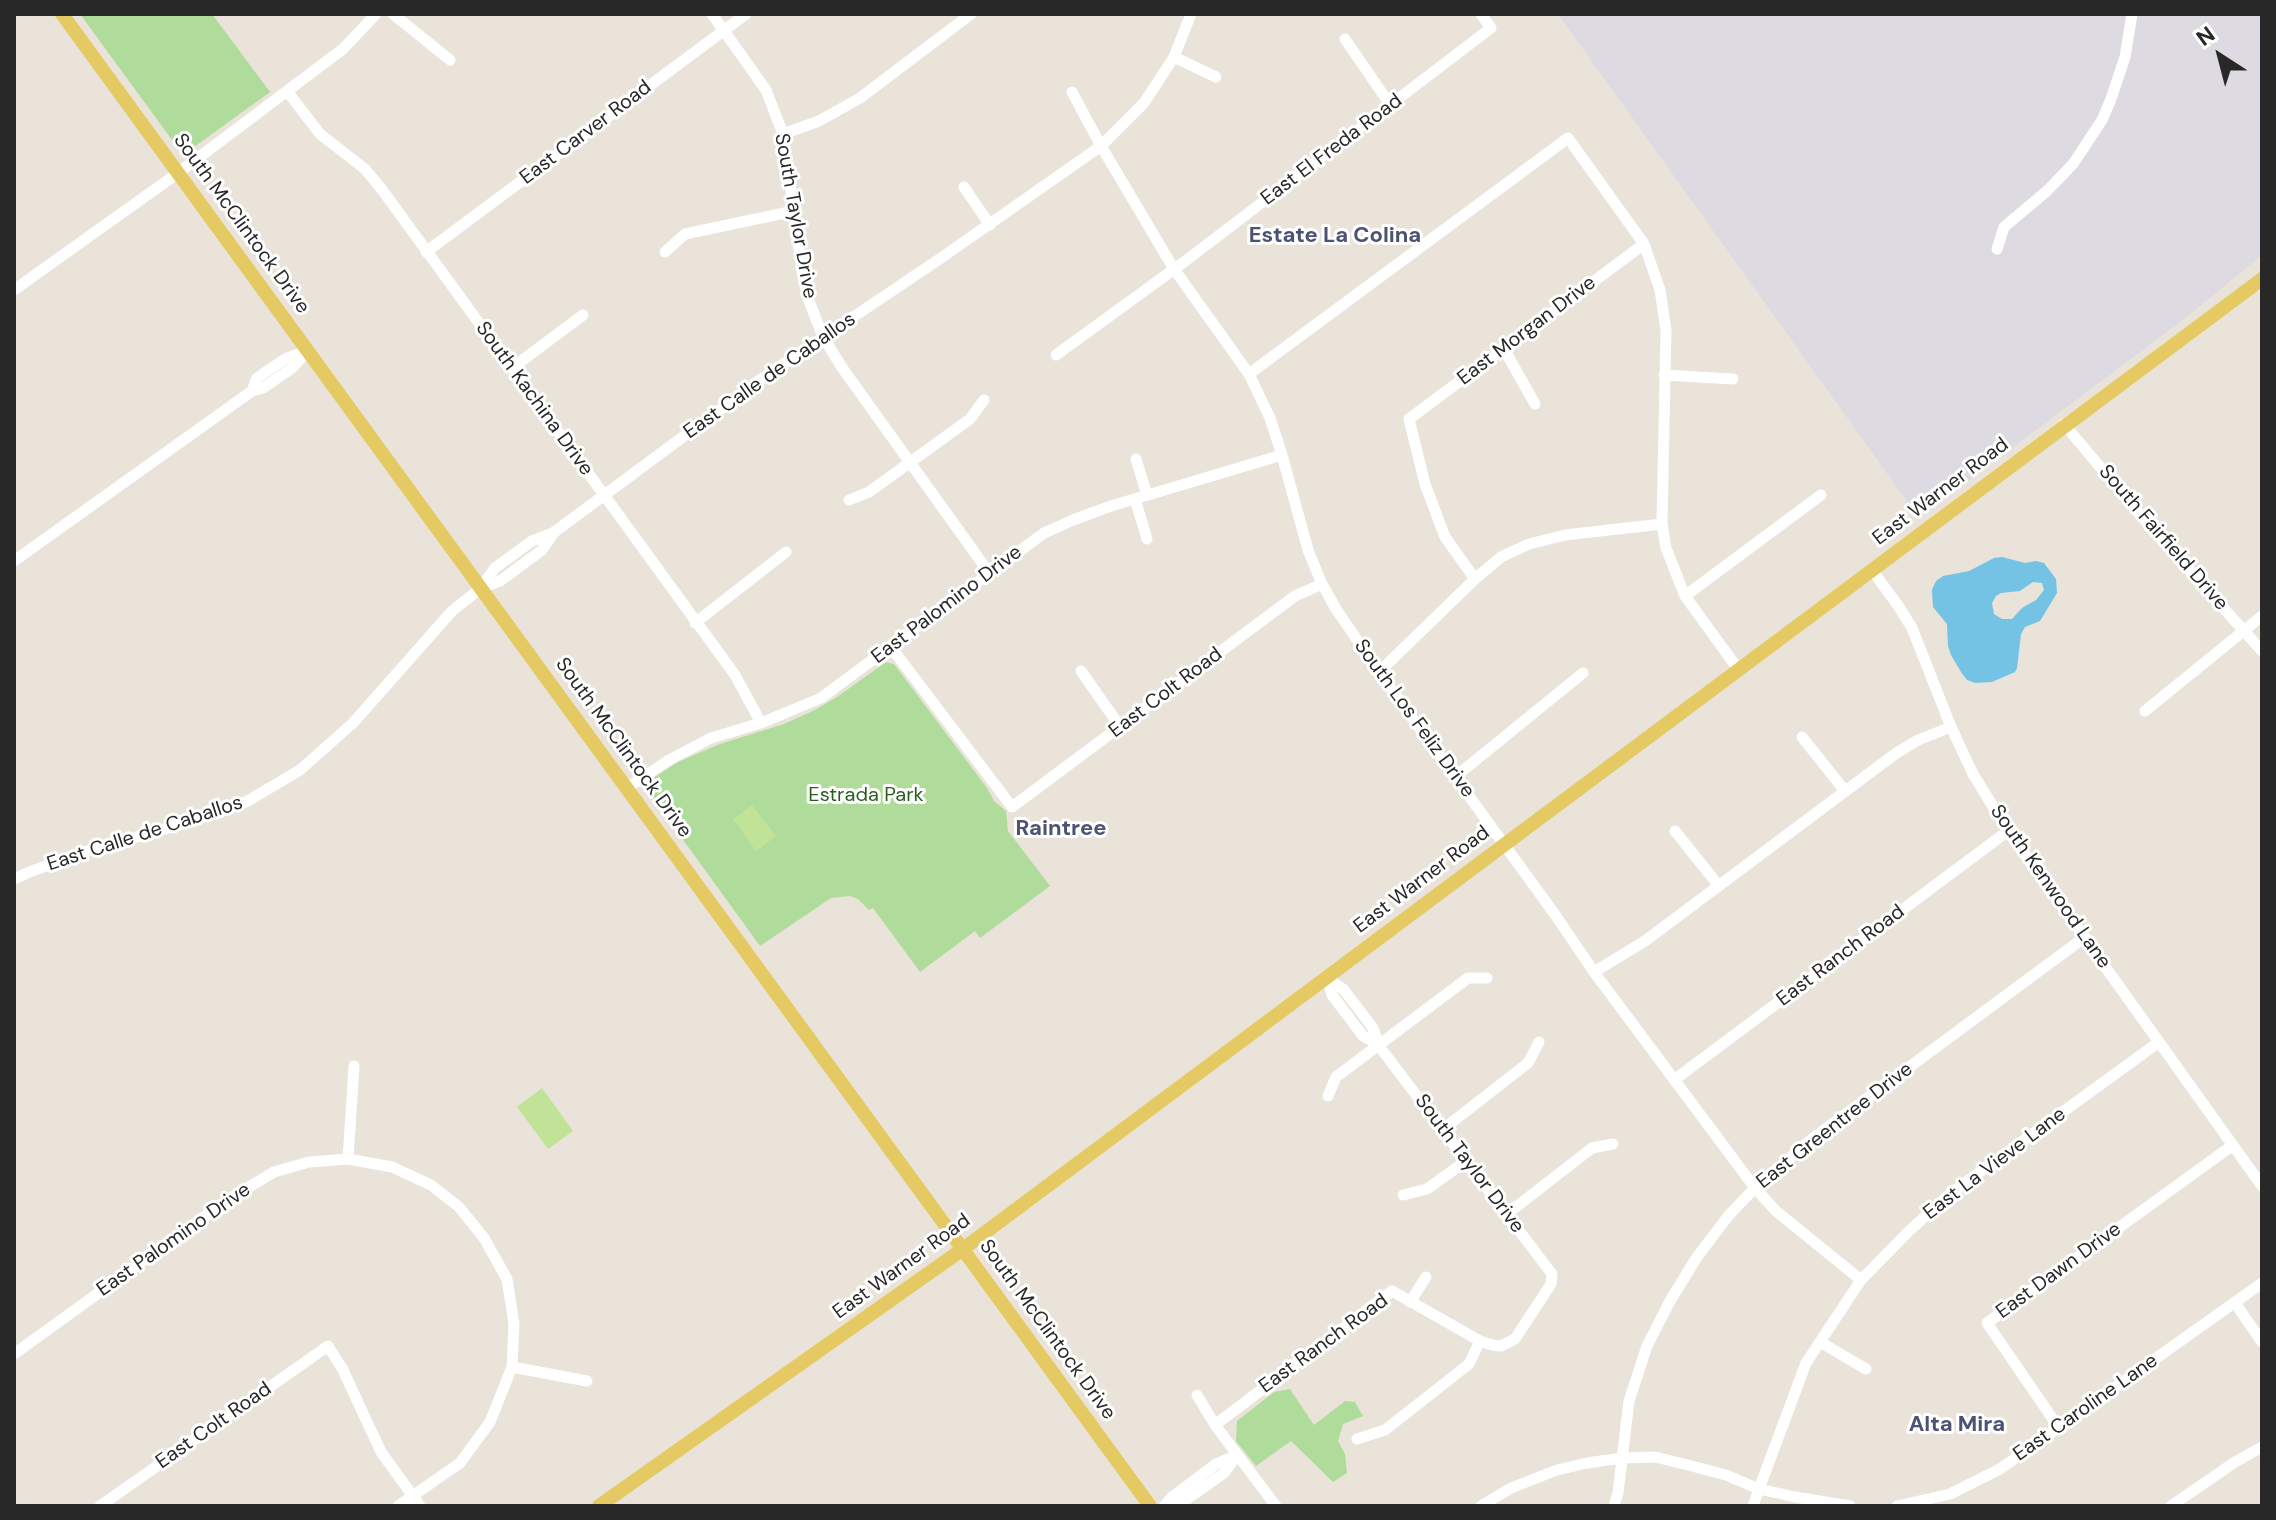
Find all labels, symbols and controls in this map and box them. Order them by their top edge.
north arrow [2180,16,2260,96]
text: N [2191,20,2221,53]
street label: East Carver Road [516,76,656,190]
street label: East El Freda Road [1257,89,1407,211]
street label: South McClintock Drive [168,129,314,319]
street label: South Taylor Drive [769,131,821,301]
district label: Estate La Colina [1249,223,1421,249]
street label: East Morgan Drive [1453,271,1601,391]
street label: East Calle de Caballos [679,308,861,444]
street label: South Kachina Drive [470,317,598,481]
street label: East Warner Road [1868,433,2014,551]
street label: South Fairfield Drive [2093,460,2233,616]
street label: East Palomino Drive [867,541,1027,669]
street label: South Los Feliz Drive [1349,635,1479,803]
street label: East Colt Road [1105,643,1227,743]
street label: South McClintock Drive [550,653,696,843]
park label: Estrada Park [808,784,924,808]
street label: East Calle de Caballos [44,791,246,877]
street label: South Kenwood Lane [1984,801,2116,973]
district label: Raintree [1016,816,1106,842]
street label: East Warner Road [1349,821,1495,939]
street label: East Ranch Road [1772,900,1910,1012]
street label: East Greentree Drive [1752,1058,1918,1194]
street label: South Taylor Drive [1409,1090,1529,1238]
street label: East La Vieve Lane [1919,1103,2071,1225]
street label: East Palomino Drive [93,1178,255,1302]
street label: East Warner Road [829,1209,975,1325]
street label: East Dawn Drive [1992,1218,2126,1324]
street label: South McClintock Drive [974,1235,1120,1425]
street label: East Ranch Road [1255,1289,1393,1399]
street label: East Caroline Lane [2009,1349,2163,1467]
street label: East Colt Road [152,1377,276,1475]
district label: Alta Mira [1909,1412,2005,1438]

